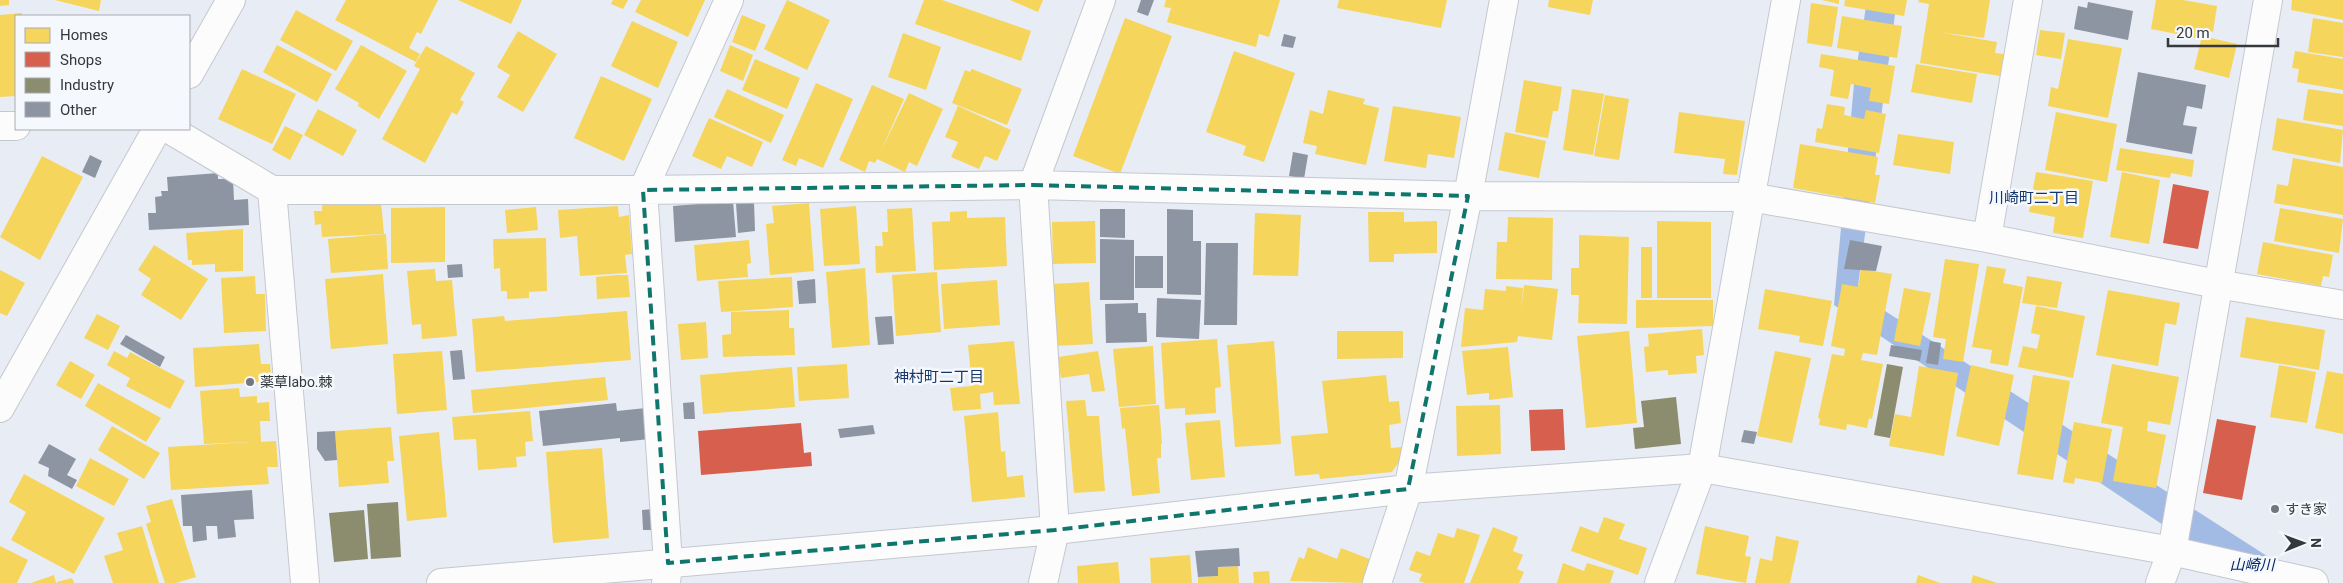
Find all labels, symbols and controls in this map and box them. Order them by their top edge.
legend [15,15,190,130]
scale bar [2168,15,2278,47]
text: 20 m [2176,24,2210,42]
text: Homes [60,26,108,44]
text: Shops [60,51,102,69]
text: Industry [60,76,114,94]
text: Other [60,101,97,119]
district label: 川崎町二丁目 [1989,189,2079,207]
district label: 神村町二丁目 [894,368,984,386]
place label: 薬草labo.棘 [260,374,333,390]
marker: 薬草labo.棘 [244,376,256,388]
place label: すき家 [2285,501,2327,517]
marker: すき家 [2269,503,2281,515]
north arrow [2278,518,2328,568]
text: N [2308,538,2324,548]
water label: 山崎川 [2229,556,2276,574]

